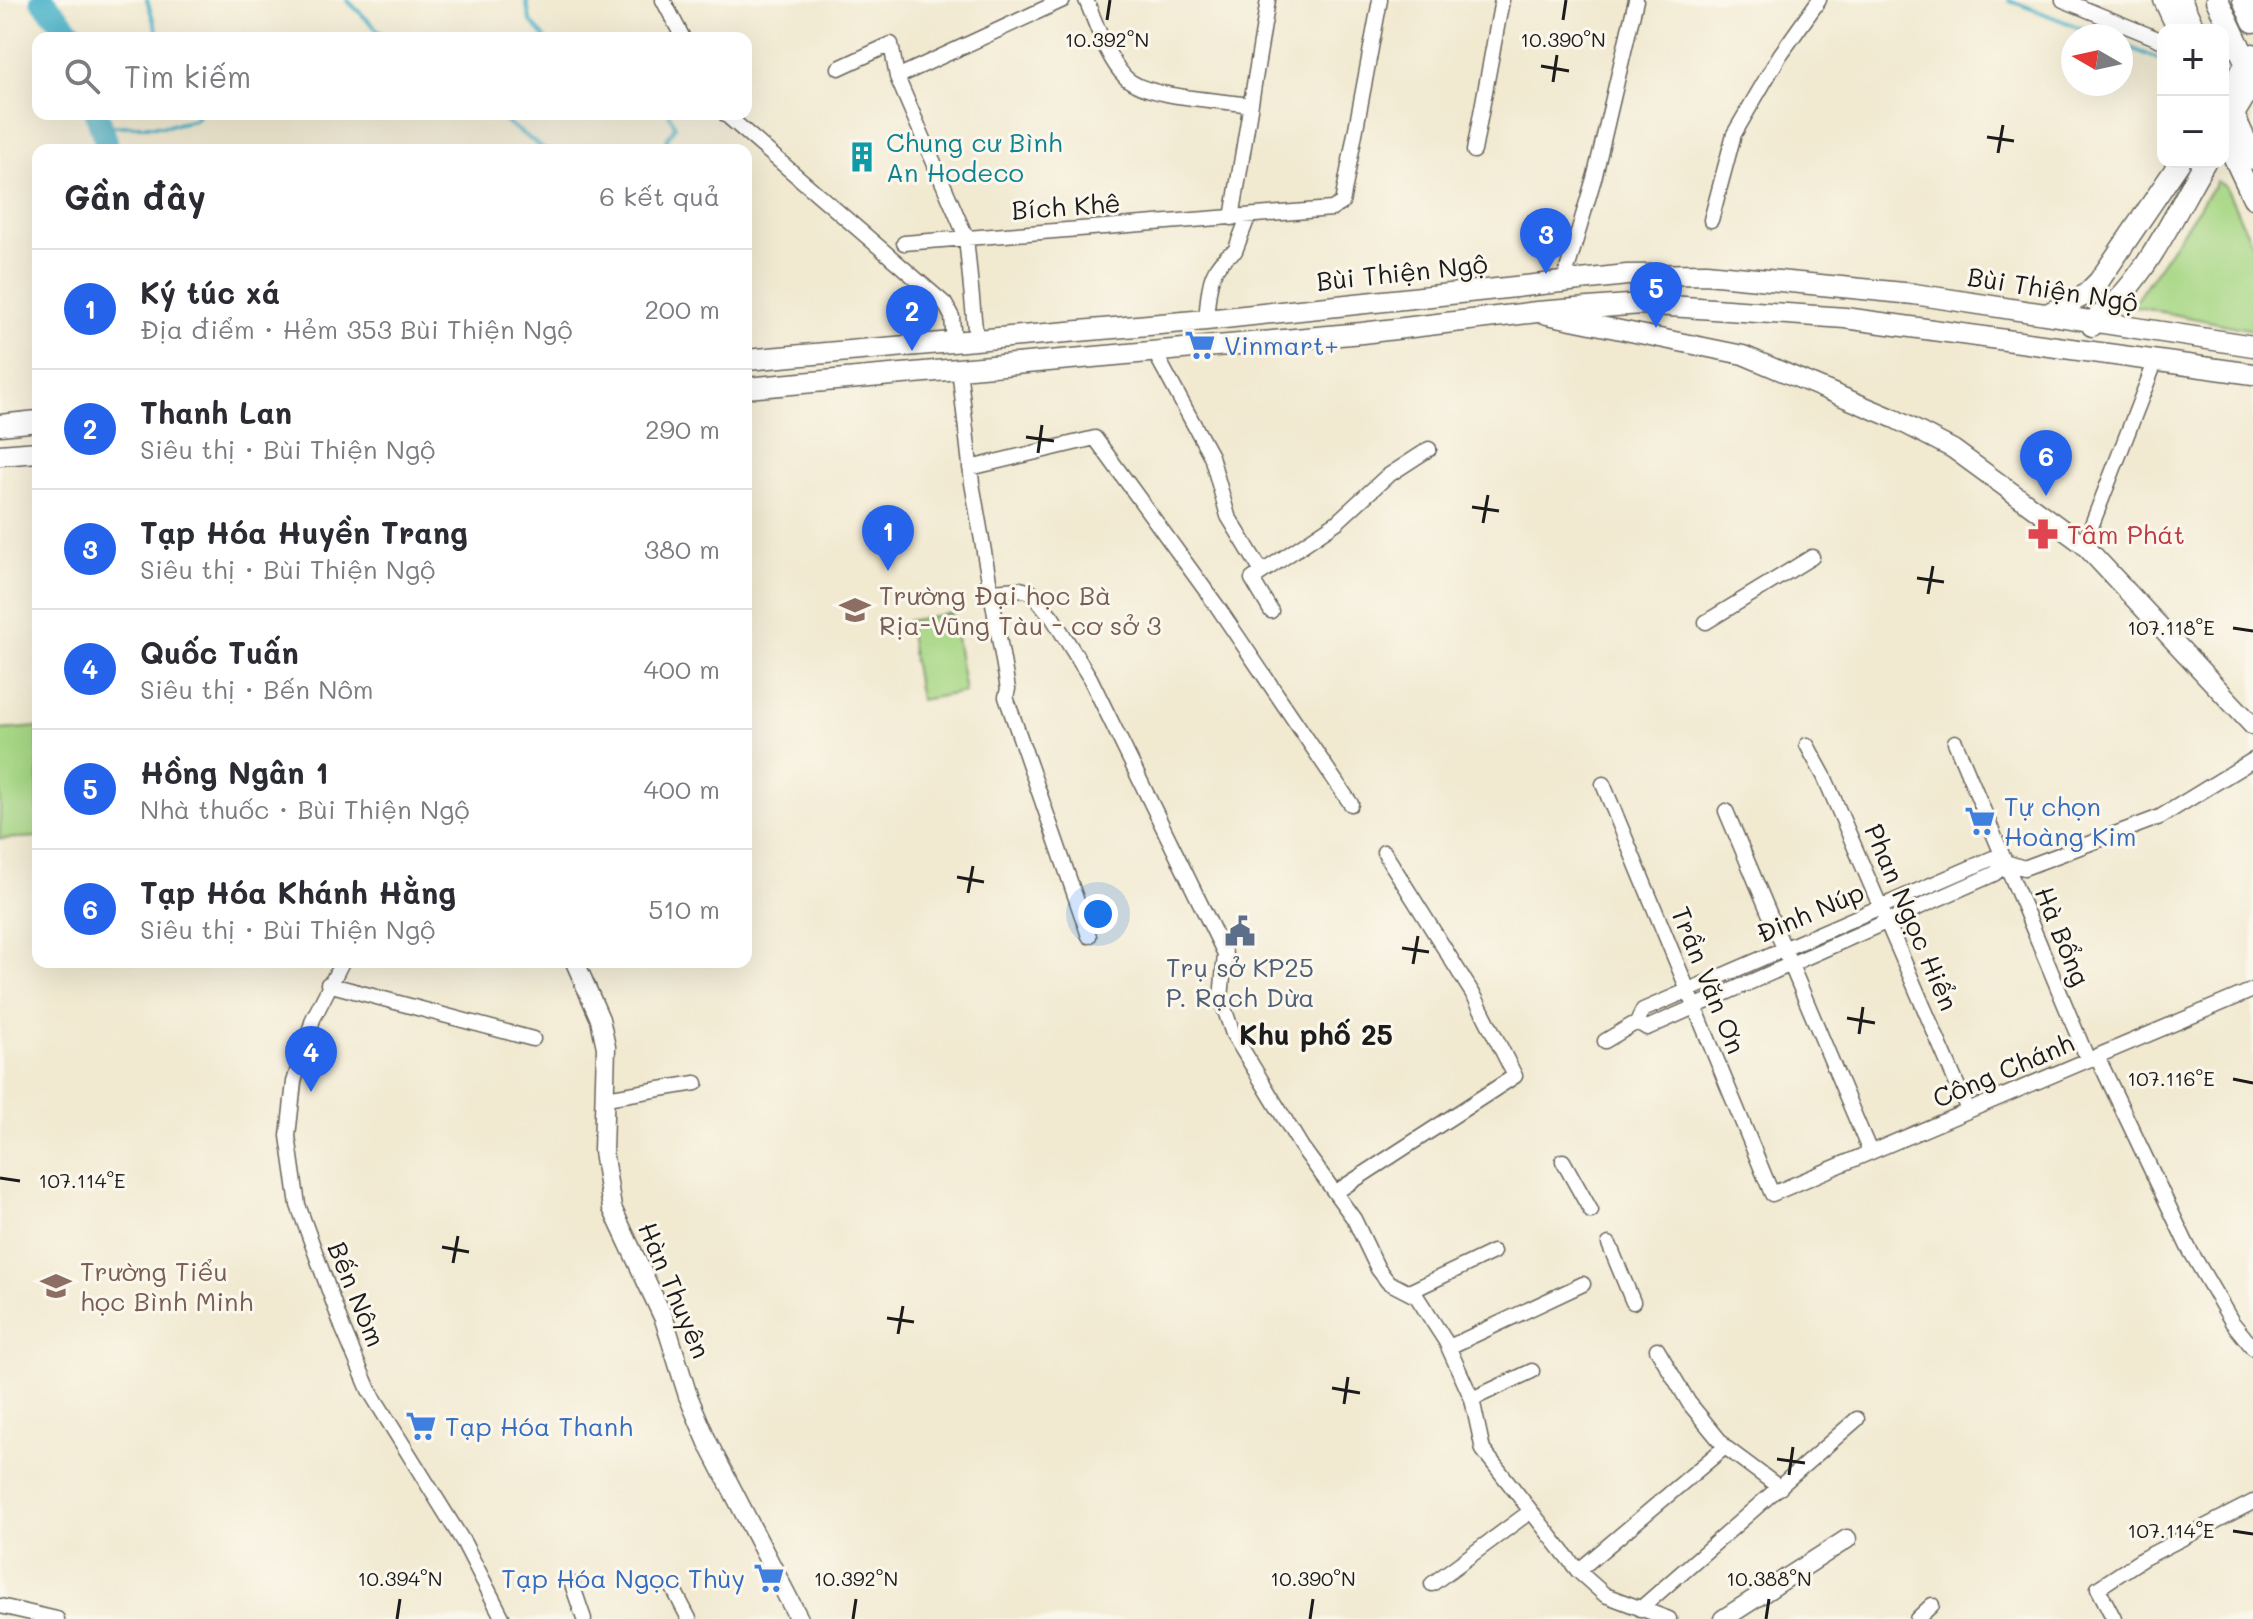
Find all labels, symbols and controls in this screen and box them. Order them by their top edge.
north arrow [2061,24,2133,96]
map controls [2157,24,2229,168]
button: + [2157,24,2229,96]
text: 10.392°N [1065,26,1149,52]
text: 10.390°N [1520,26,1606,52]
search box [32,32,752,120]
icon: search [60,54,104,98]
text: Tìm kiếm [124,56,251,96]
button: − [2157,96,2229,168]
place label: Chung cư Bình An Hodeco [886,125,1062,189]
building icon: Chung cư Bình An Hodeco [845,140,879,174]
text: Gần đây [64,174,206,219]
text: 6 kết quả [599,179,720,213]
street label: Bích Khê [1010,185,1122,227]
pin: 3 [1520,208,1572,274]
street label: Bùi Thiện Ngộ [1315,246,1489,298]
street label: Bùi Thiện Ngộ [1965,259,2141,319]
pin: 5 [1630,262,1682,328]
text: Ký túc xá [140,272,280,312]
pin: 2 [886,285,938,351]
text: 1 [84,292,96,326]
text: 200 m [644,292,720,326]
text: Địa điểm · Hẻm 353 Bùi Thiện Ngộ [140,312,573,346]
supermarket icon: Vinmart+ [1183,328,1217,362]
place label: Vinmart+ [1224,328,1339,362]
text: Thanh Lan [140,392,292,432]
text: 2 [83,412,97,446]
text: 290 m [645,412,720,446]
pin: 6 [2020,430,2072,496]
text: Siêu thị · Bùi Thiện Ngộ [140,432,436,466]
pin: 1 [862,505,914,571]
text: Tạp Hóa Huyền Trang [140,512,468,552]
pharmacy icon: Tâm Phát [2026,517,2060,551]
place label: Tâm Phát [2067,517,2185,551]
text: 3 [82,532,98,566]
text: 380 m [644,532,720,566]
text: Siêu thị · Bùi Thiện Ngộ [140,552,436,586]
place label: Trường Đại học Bà Rịa-Vũng Tàu - cơ sở 3 [879,578,1161,642]
school or university icon: Trường Đại học Bà Rịa-Vũng Tàu - cơ sở 3 [838,593,872,627]
text: 107.118°E [2127,614,2215,640]
text: Quốc Tuấn [140,632,299,672]
text: 4 [82,652,98,686]
text: 400 m [644,652,720,686]
text: Siêu thị · Bến Nôm [140,672,374,706]
text: Hồng Ngân 1 [140,752,329,792]
text: 5 [82,772,98,806]
text: 400 m [644,772,720,806]
place label: Tự chọn Hoàng Kim [2004,789,2136,853]
text: Nhà thuốc · Bùi Thiện Ngộ [140,792,470,826]
supermarket icon: Tự chọn Hoàng Kim [1963,804,1997,838]
street label: Phan Ngọc Hiển [1857,818,1967,1016]
text: Tạp Hóa Khánh Hằng [140,872,456,912]
street label: Đinh Núp [1751,874,1869,950]
street label: Hà Bổng [2028,881,2098,991]
text: 6 [82,892,98,926]
text: 510 m [648,892,720,926]
your location [1078,894,1118,934]
street label: Trần Văn Ơn [1664,901,1754,1059]
text: Siêu thị · Bùi Thiện Ngộ [140,912,436,946]
public building icon: Trụ sở KP25 P. Rạch Dừa [1223,914,1257,948]
place label: Trụ sở KP25 P. Rạch Dừa [1166,950,1314,1014]
district label: Khu phố 25 [1239,1016,1393,1052]
street label: Công Chánh [1927,1025,2079,1115]
pin: 4 [285,1026,337,1092]
text: 107.116°E [2127,1065,2215,1091]
text: 107.114°E [38,1167,126,1193]
street label: Hàn Thuyên [631,1217,719,1363]
street label: Bến Nôm [321,1236,393,1352]
place label: Trường Tiểu học Bình Minh [80,1254,253,1318]
school or university icon: Trường Tiểu học Bình Minh [39,1269,73,1303]
supermarket icon: Tạp Hóa Thanh [404,1409,438,1443]
place label: Tạp Hóa Thanh [445,1409,633,1443]
text: 107.114°E [2127,1517,2215,1543]
place label: Tạp Hóa Ngọc Thùy [501,1561,745,1595]
supermarket icon: Tạp Hóa Ngọc Thùy [752,1561,786,1595]
text: 10.394°N [358,1565,442,1591]
text: 10.392°N [814,1565,898,1591]
text: 10.390°N [1270,1565,1356,1591]
text: 10.388°N [1726,1565,1812,1591]

